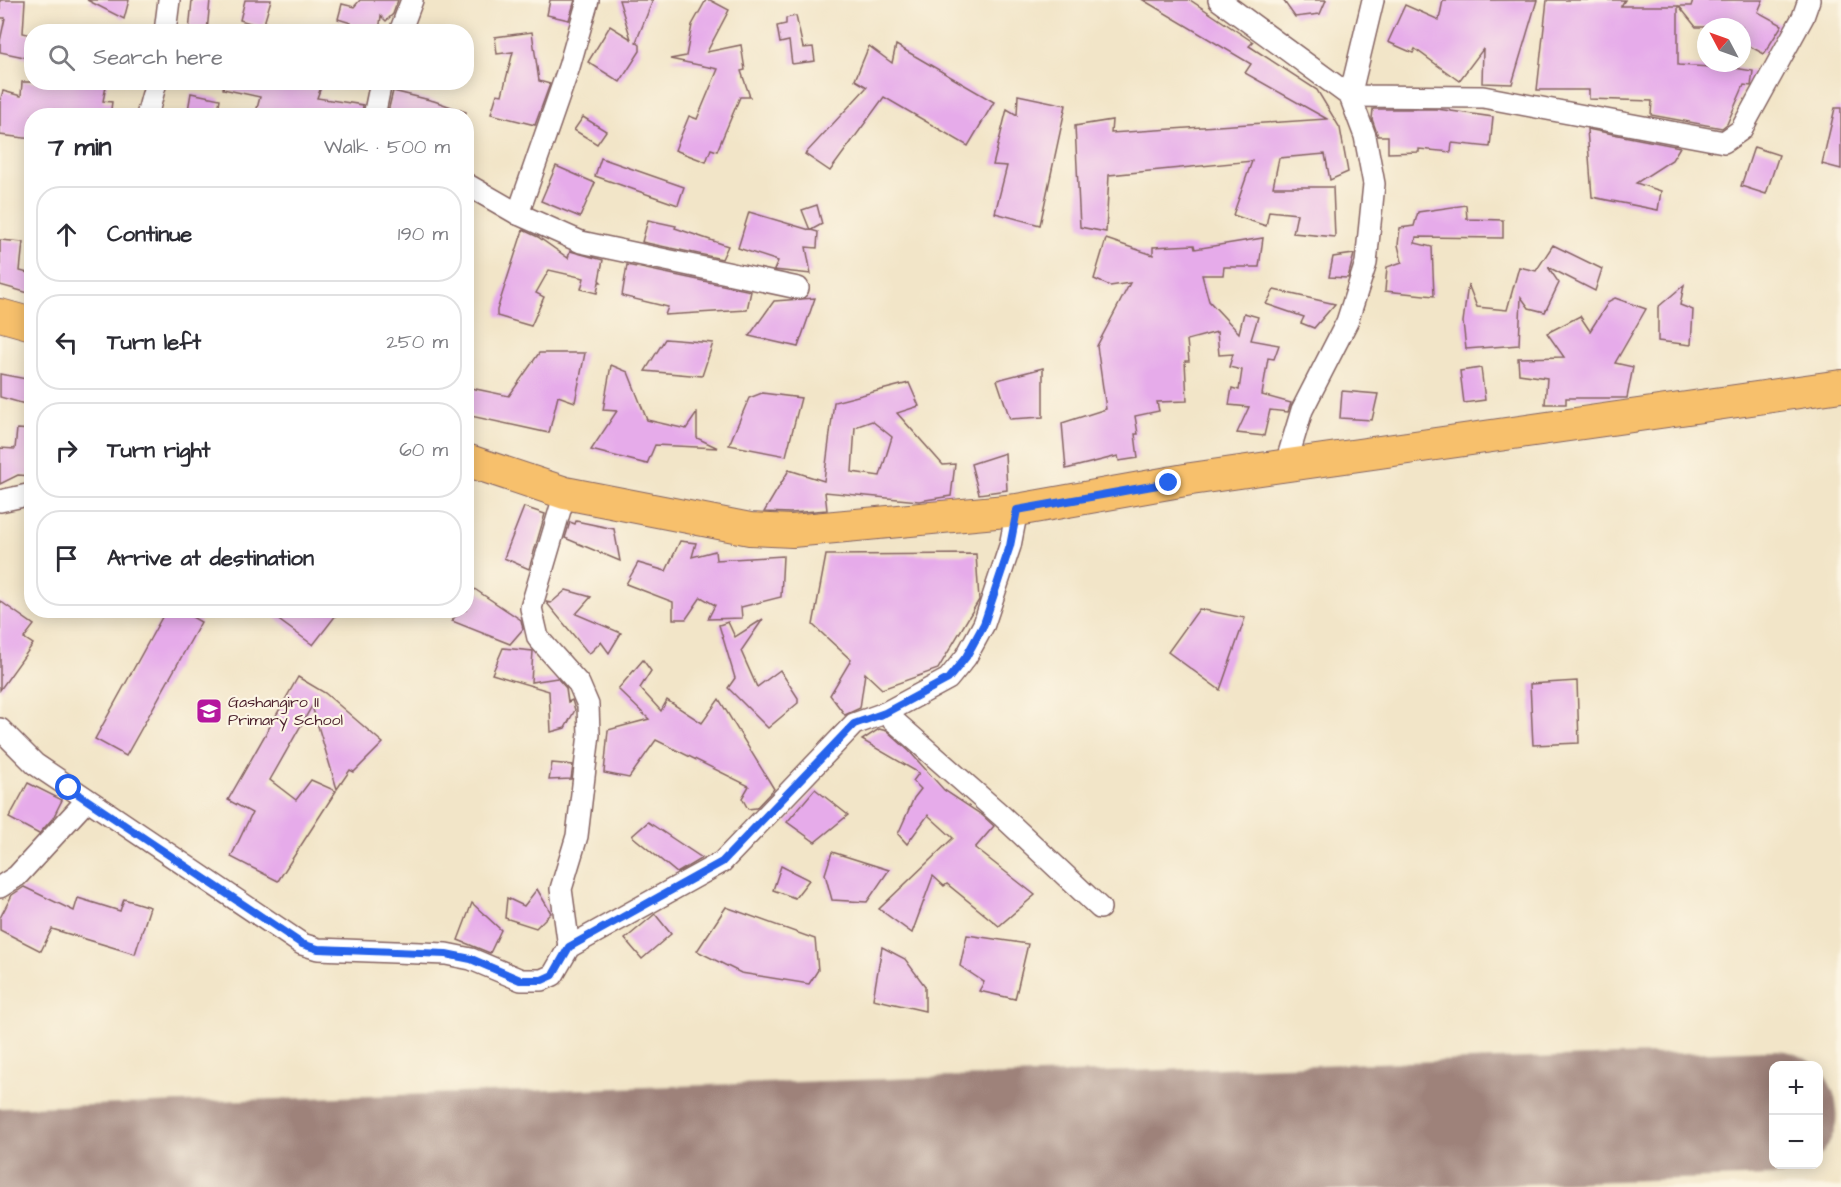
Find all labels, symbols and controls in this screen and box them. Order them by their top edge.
north arrow [1697,18,1751,72]
search box [24,24,474,90]
icon: search [45,41,78,74]
text: Search here [93,42,223,73]
text: 7 min [48,129,112,165]
text: Walk · 500 m [324,133,450,161]
icon: ahead [50,218,83,251]
text: Continue [107,219,192,250]
text: 190 m [398,220,448,248]
icon: left [50,326,83,359]
text: Turn left [107,327,201,358]
text: 250 m [386,328,448,356]
icon: right [50,434,83,467]
text: Turn right [107,435,210,466]
text: 60 m [399,436,448,464]
route end [1155,469,1181,495]
icon: arrive [50,542,83,575]
text: Arrive at destination [107,543,314,574]
place label: Gashangiro II Primary School [228,691,343,732]
school or university icon: Gashangiro II Primary School [194,696,224,726]
route start [55,774,81,800]
map controls [1769,1061,1823,1169]
button: + [1769,1061,1823,1115]
button: − [1769,1115,1823,1169]

